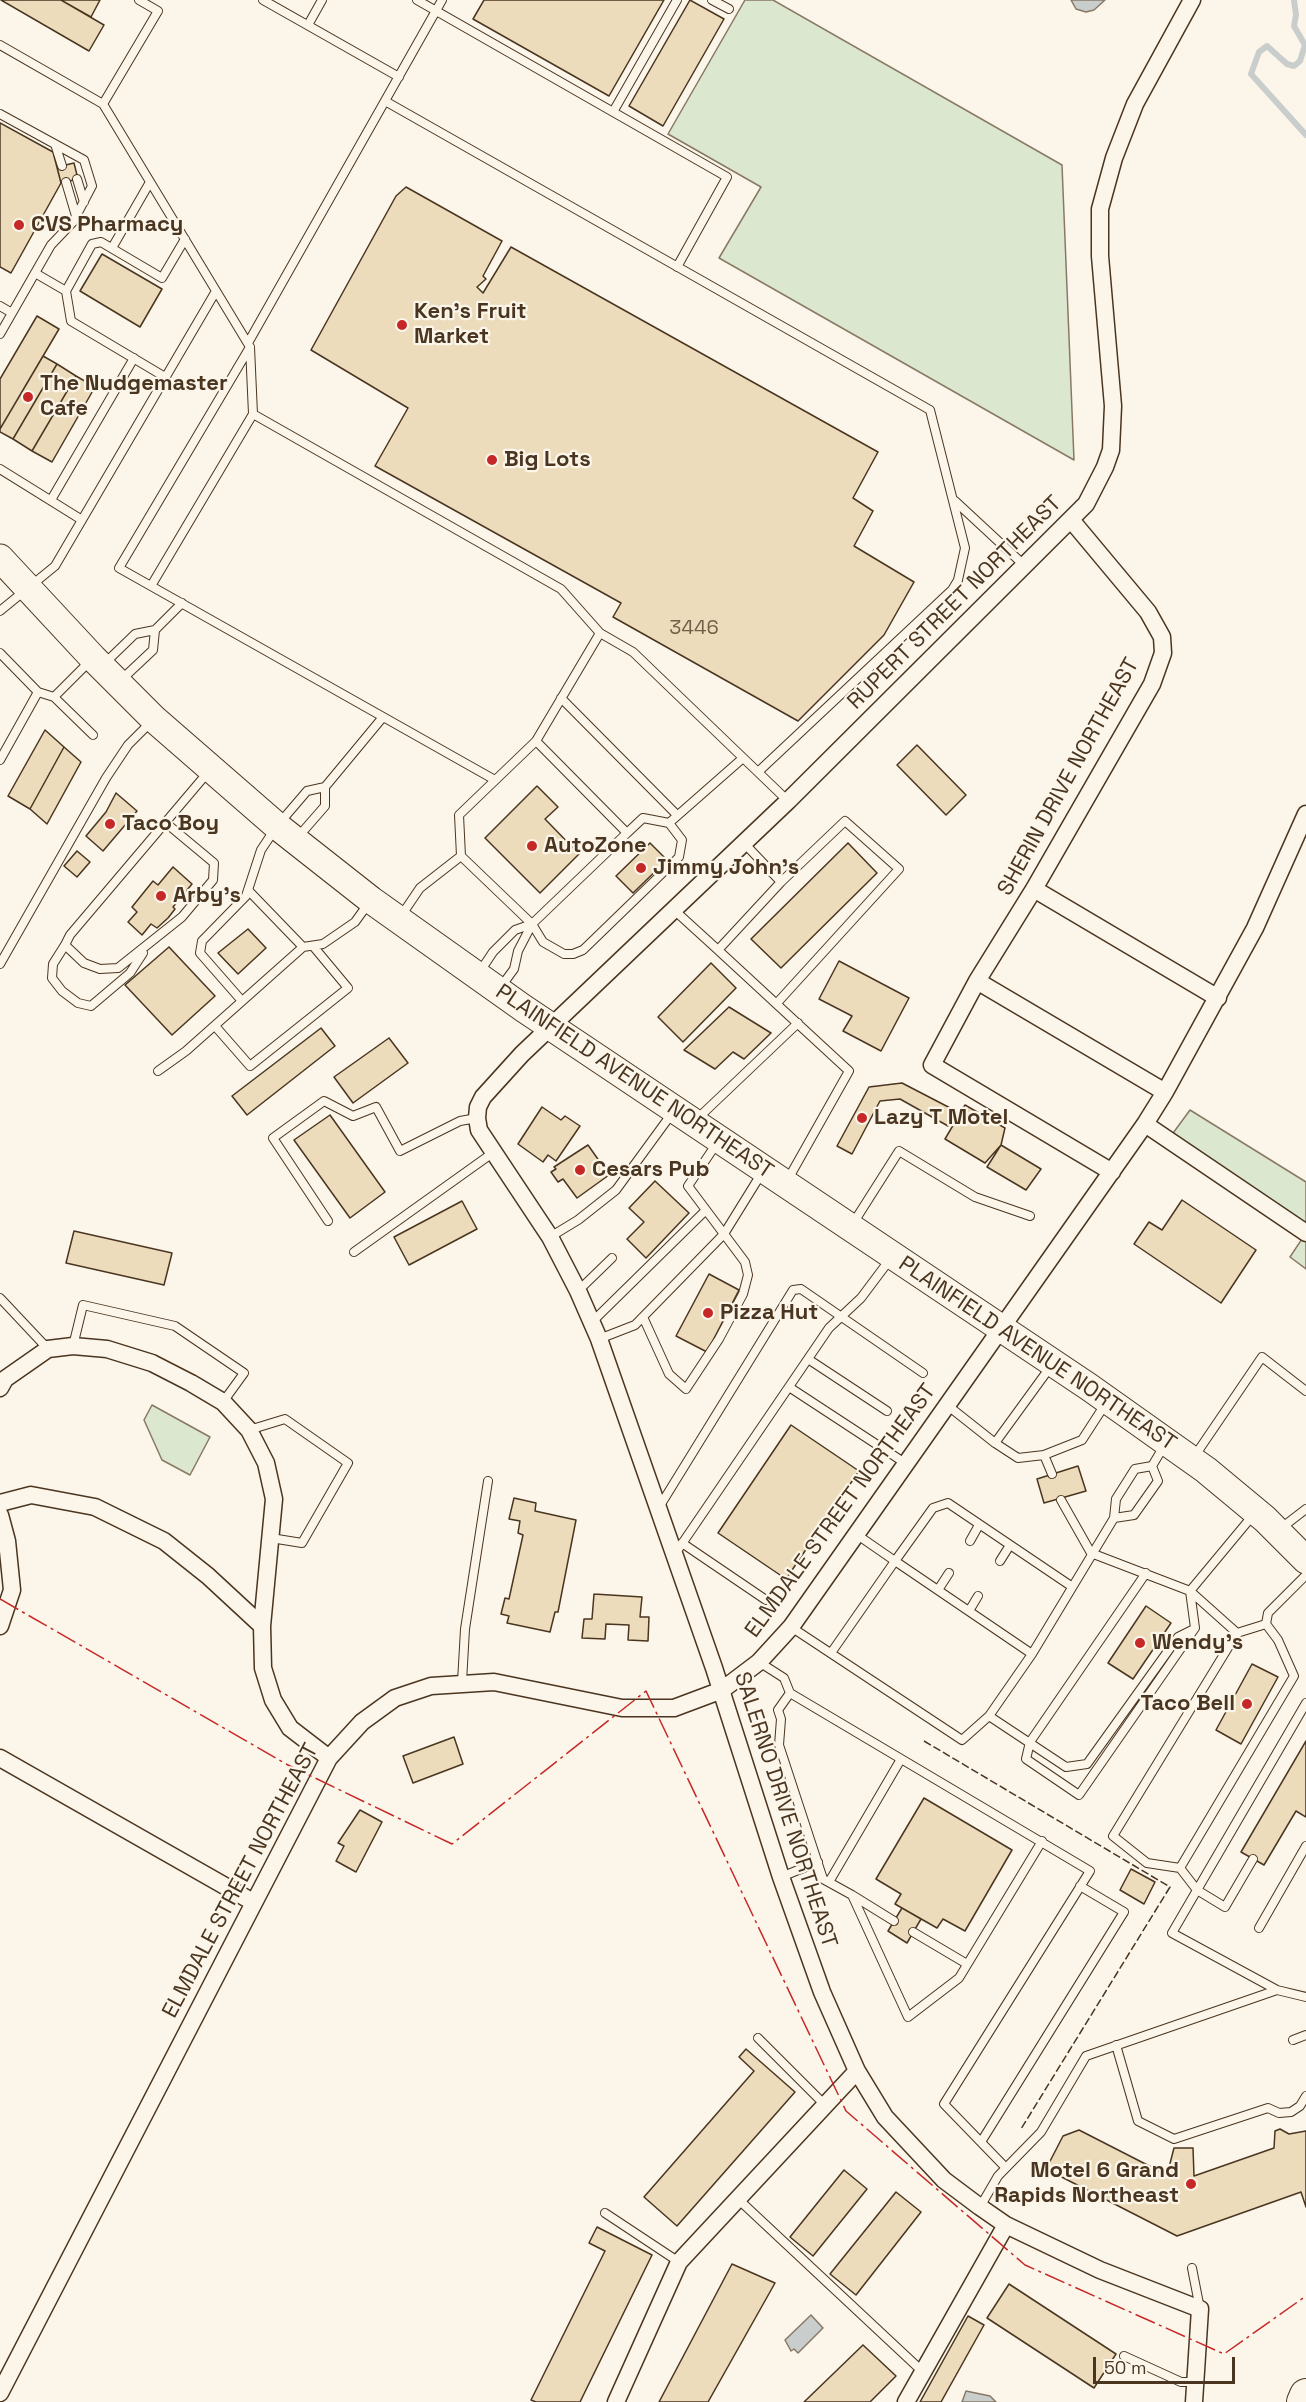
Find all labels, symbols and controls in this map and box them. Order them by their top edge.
place label: CVS Pharmacy [31,212,183,238]
marker: CVS Pharmacy [12,218,26,232]
place label: Ken's Fruit Market [414,299,527,350]
marker: Ken's Fruit Market [395,318,409,332]
place label: The Nudgemaster Cafe [40,371,228,422]
marker: The Nudgemaster Cafe [21,390,35,404]
place label: Big Lots [504,447,591,473]
marker: Big Lots [485,453,499,467]
street label: RUPERT STREET NORTHEAST [843,491,1067,715]
house number: 3446 [669,617,719,641]
street label: SHERIN DRIVE NORTHEAST [993,654,1145,900]
place label: Taco Boy [122,811,219,837]
marker: Taco Boy [103,817,117,831]
place label: AutoZone [544,833,647,859]
marker: AutoZone [525,839,539,853]
place label: Jimmy John's [653,855,799,881]
marker: Jimmy John's [634,861,648,875]
place label: Arby's [173,883,241,909]
marker: Arby's [154,889,168,903]
street label: PLAINFIELD AVENUE NORTHEAST [490,979,778,1185]
place label: Lazy T Motel [874,1105,1008,1131]
marker: Lazy T Motel [855,1111,869,1125]
place label: Cesars Pub [592,1157,709,1183]
marker: Cesars Pub [573,1163,587,1177]
street label: PLAINFIELD AVENUE NORTHEAST [893,1251,1181,1457]
place label: Pizza Hut [720,1300,818,1326]
marker: Pizza Hut [701,1306,715,1320]
street label: ELMDALE STREET NORTHEAST [740,1379,942,1643]
place label: Wendy's [1152,1630,1243,1656]
marker: Wendy's [1133,1636,1147,1650]
street label: SALERNO DRIVE NORTHEAST [728,1669,842,1951]
place label: Taco Bell [1141,1691,1235,1717]
marker: Taco Bell [1240,1697,1254,1711]
street label: ELMDALE STREET NORTHEAST [157,1739,325,2023]
place label: Motel 6 Grand Rapids Northeast [994,2158,1179,2210]
marker: Motel 6 Grand Rapids Northeast [1184,2177,1198,2191]
scale bar [1096,2345,1238,2383]
text: 50 m [1104,2356,1146,2379]

